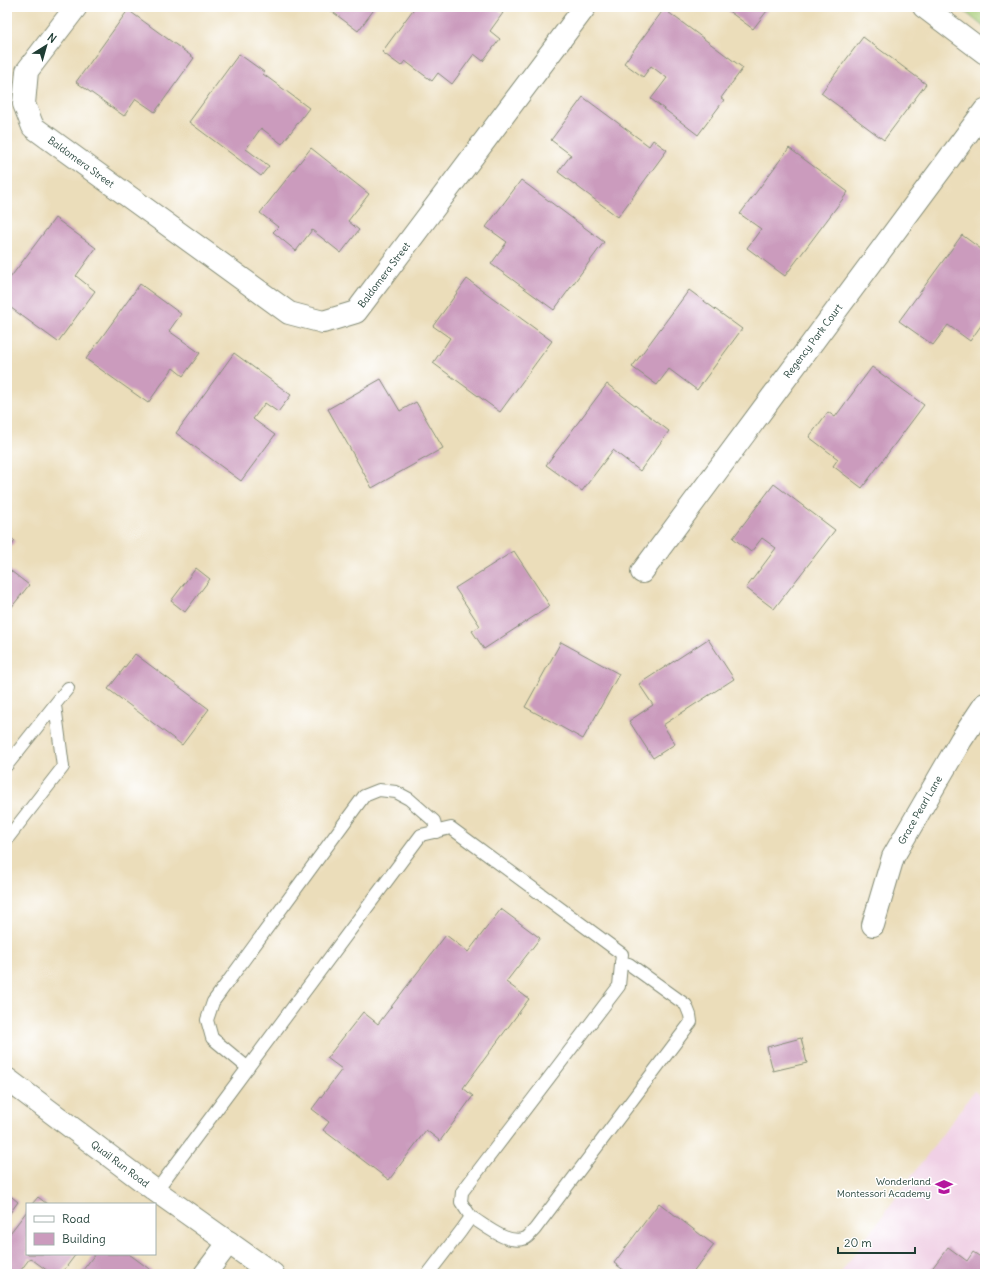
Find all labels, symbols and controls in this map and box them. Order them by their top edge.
north arrow [26,26,66,66]
text: N [45,30,59,46]
street label: Baldomera Street [45,134,117,191]
street label: Baldomera Street [355,239,413,310]
street label: Regency Park Court [781,301,846,381]
street label: Grace Pearl Lane [895,773,945,847]
street label: Quail Run Road [88,1138,152,1190]
place label: Wonderland Montessori Academy [837,1175,931,1200]
school or university icon: Wonderland Montessori Academy [934,1177,954,1197]
legend [26,1203,156,1255]
text: Road [62,1211,90,1226]
scale bar [838,1229,915,1255]
text: Building [62,1231,106,1246]
text: 20 m [844,1235,872,1250]

